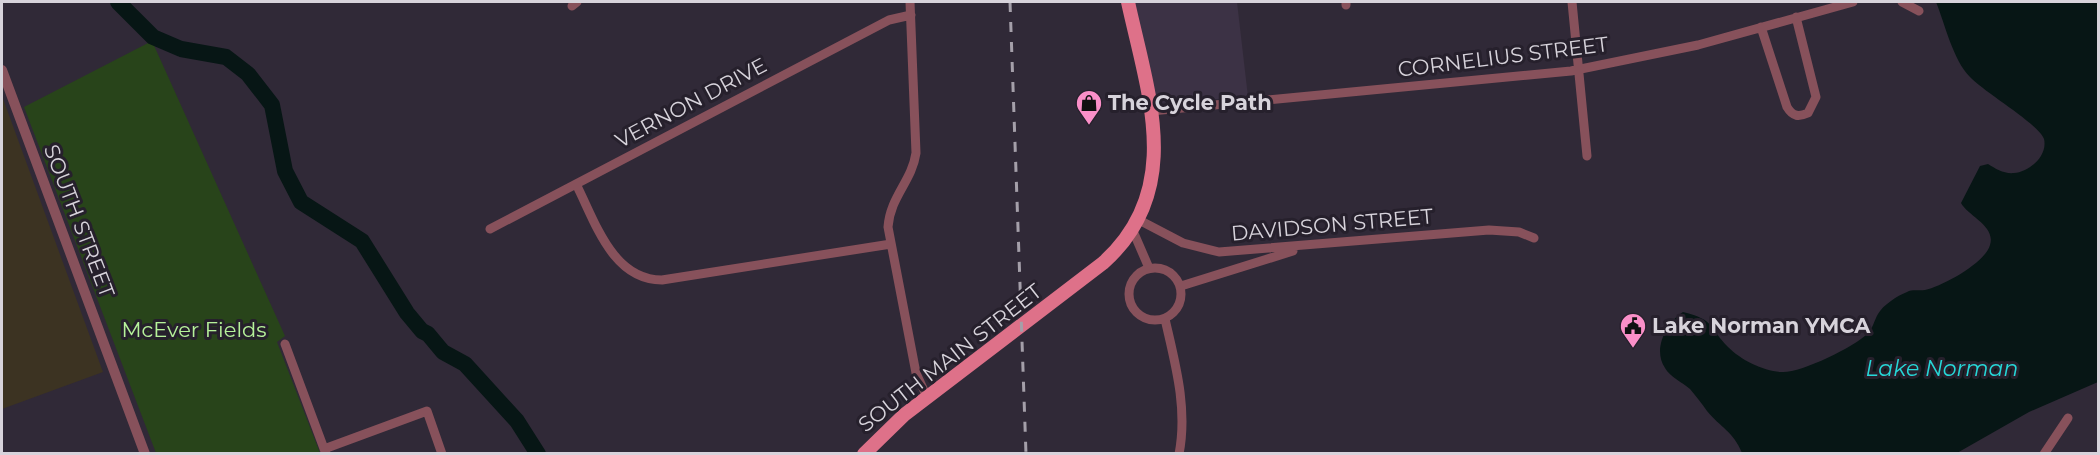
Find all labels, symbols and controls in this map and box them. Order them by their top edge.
street label: CORNELIUS STREET [1396,31,1610,82]
street label: VERNON DRIVE [611,52,771,153]
shop icon: The Cycle Path [1074,88,1104,126]
place label: The Cycle Path [1108,90,1272,115]
street label: SOUTH STREET [39,141,120,301]
street label: DAVIDSON STREET [1230,203,1434,246]
street label: SOUTH MAIN STREET [853,278,1046,437]
public building icon: Lake Norman YMCA [1618,311,1648,349]
place label: Lake Norman YMCA [1652,313,1871,338]
park label: McEver Fields [121,317,267,342]
water label: Lake Norman [1866,355,2018,382]

